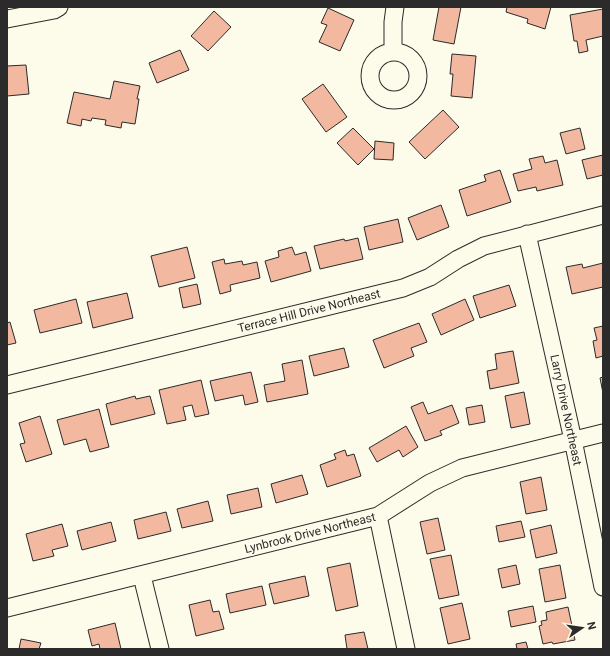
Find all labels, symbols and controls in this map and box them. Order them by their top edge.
street label: Terrace Hill Drive Northeast [236,286,382,336]
street label: Larry Drive Northeast [547,353,585,467]
street label: Lynbrook Drive Northeast [243,510,377,556]
north arrow [562,608,602,648]
text: N [584,621,599,631]

